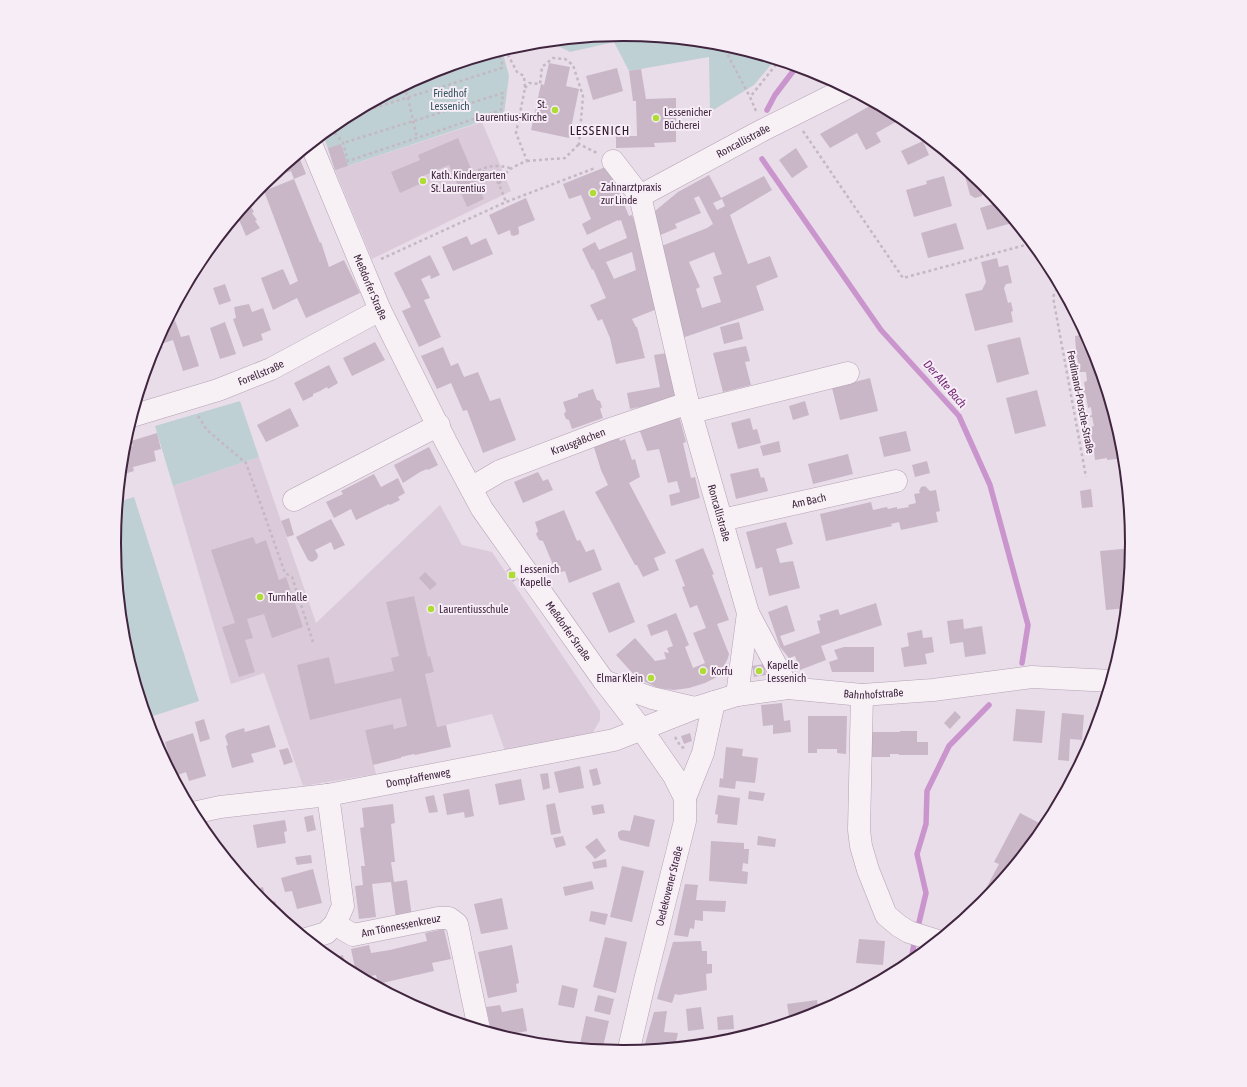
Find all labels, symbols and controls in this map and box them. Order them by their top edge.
park label: Friedhof Lessenich [430,87,470,112]
place label: St. Laurentius-Kirche [476,98,547,123]
marker: St. Laurentius-Kirche [550,105,560,115]
place label: Lessenicher Bücherei [664,106,712,131]
marker: Lessenicher Bücherei [651,113,661,123]
street label: Roncallistraße [714,122,772,160]
district label: LESSENICH [570,123,630,138]
place label: Kath. Kindergarten St. Laurentius [431,169,506,194]
marker: Kath. Kindergarten St. Laurentius [418,176,428,186]
place label: Zahnarztpraxis zur Linde [601,181,662,206]
marker: Zahnarztpraxis zur Linde [588,188,598,198]
street label: Meßdorfer Straße [352,252,390,322]
street label: Ferdinand-Porsche-Straße [1065,349,1097,455]
street label: Forellstraße [236,357,286,388]
water label: Der Alte Bach [921,357,970,411]
street label: Krausgäßchen [549,426,607,457]
street label: Roncallistraße [706,483,733,543]
street label: Am Bach [791,491,827,510]
place label: Lessenich Kapelle [520,563,559,588]
marker: Lessenich Kapelle [507,570,517,580]
place label: Turnhalle [268,591,307,603]
marker: Turnhalle [255,592,265,602]
street label: Meßdorfer Straße [543,599,594,663]
place label: Laurentiusschule [439,603,509,615]
marker: Laurentiusschule [426,604,436,614]
place label: Kapelle Lessenich [767,659,806,684]
place label: Korfu [711,665,733,677]
marker: Korfu [698,666,708,676]
marker: Kapelle Lessenich [754,666,764,676]
place label: Elmar Klein [597,672,643,684]
marker: Elmar Klein [646,673,656,683]
street label: Bahnhofstraße [843,686,904,701]
street label: Dompfaffenweg [385,766,451,790]
street label: Oedekovener Straße [653,845,685,927]
street label: Am Tönnessenkreuz [360,912,440,939]

